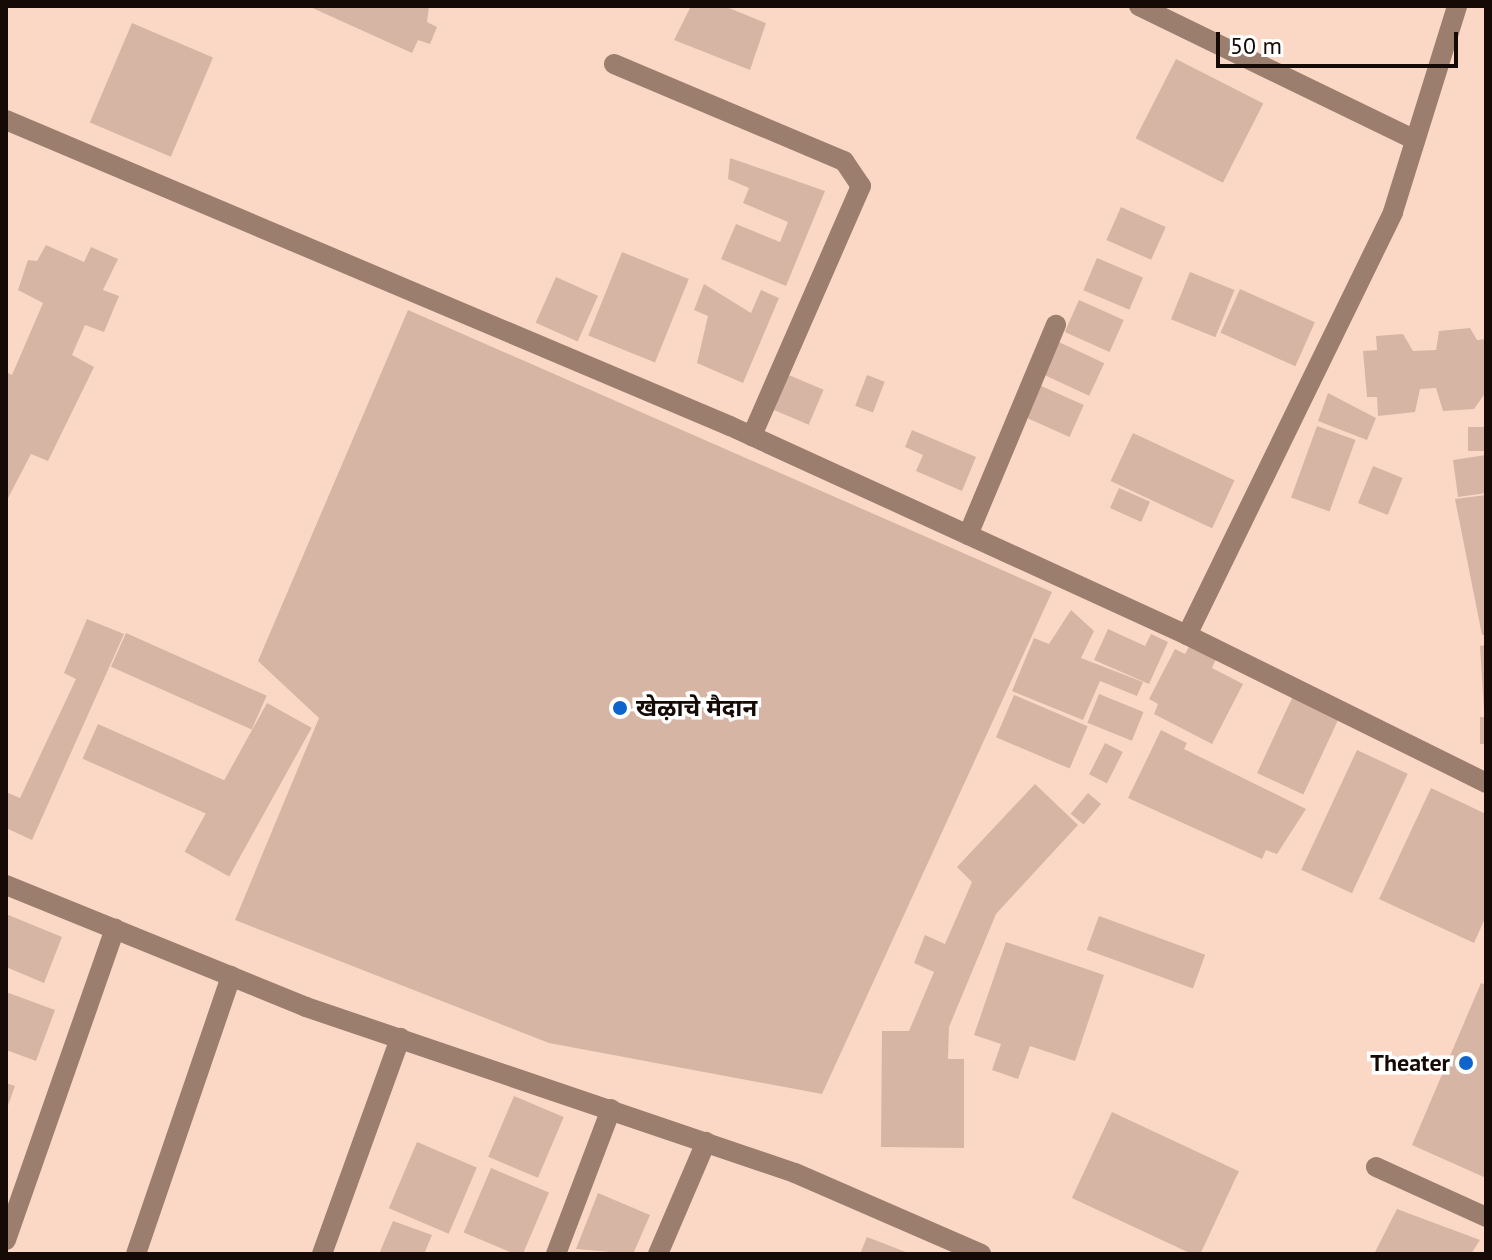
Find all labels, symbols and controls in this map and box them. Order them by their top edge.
scale bar [1220,16,1462,66]
text: 50 m [1230,30,1282,61]
place label: खेऴाचे मैदान [636,694,757,722]
marker: खेऴाचे मैदान [611,699,629,717]
place label: Theater [1370,1049,1450,1077]
marker: Theater [1457,1054,1475,1072]

